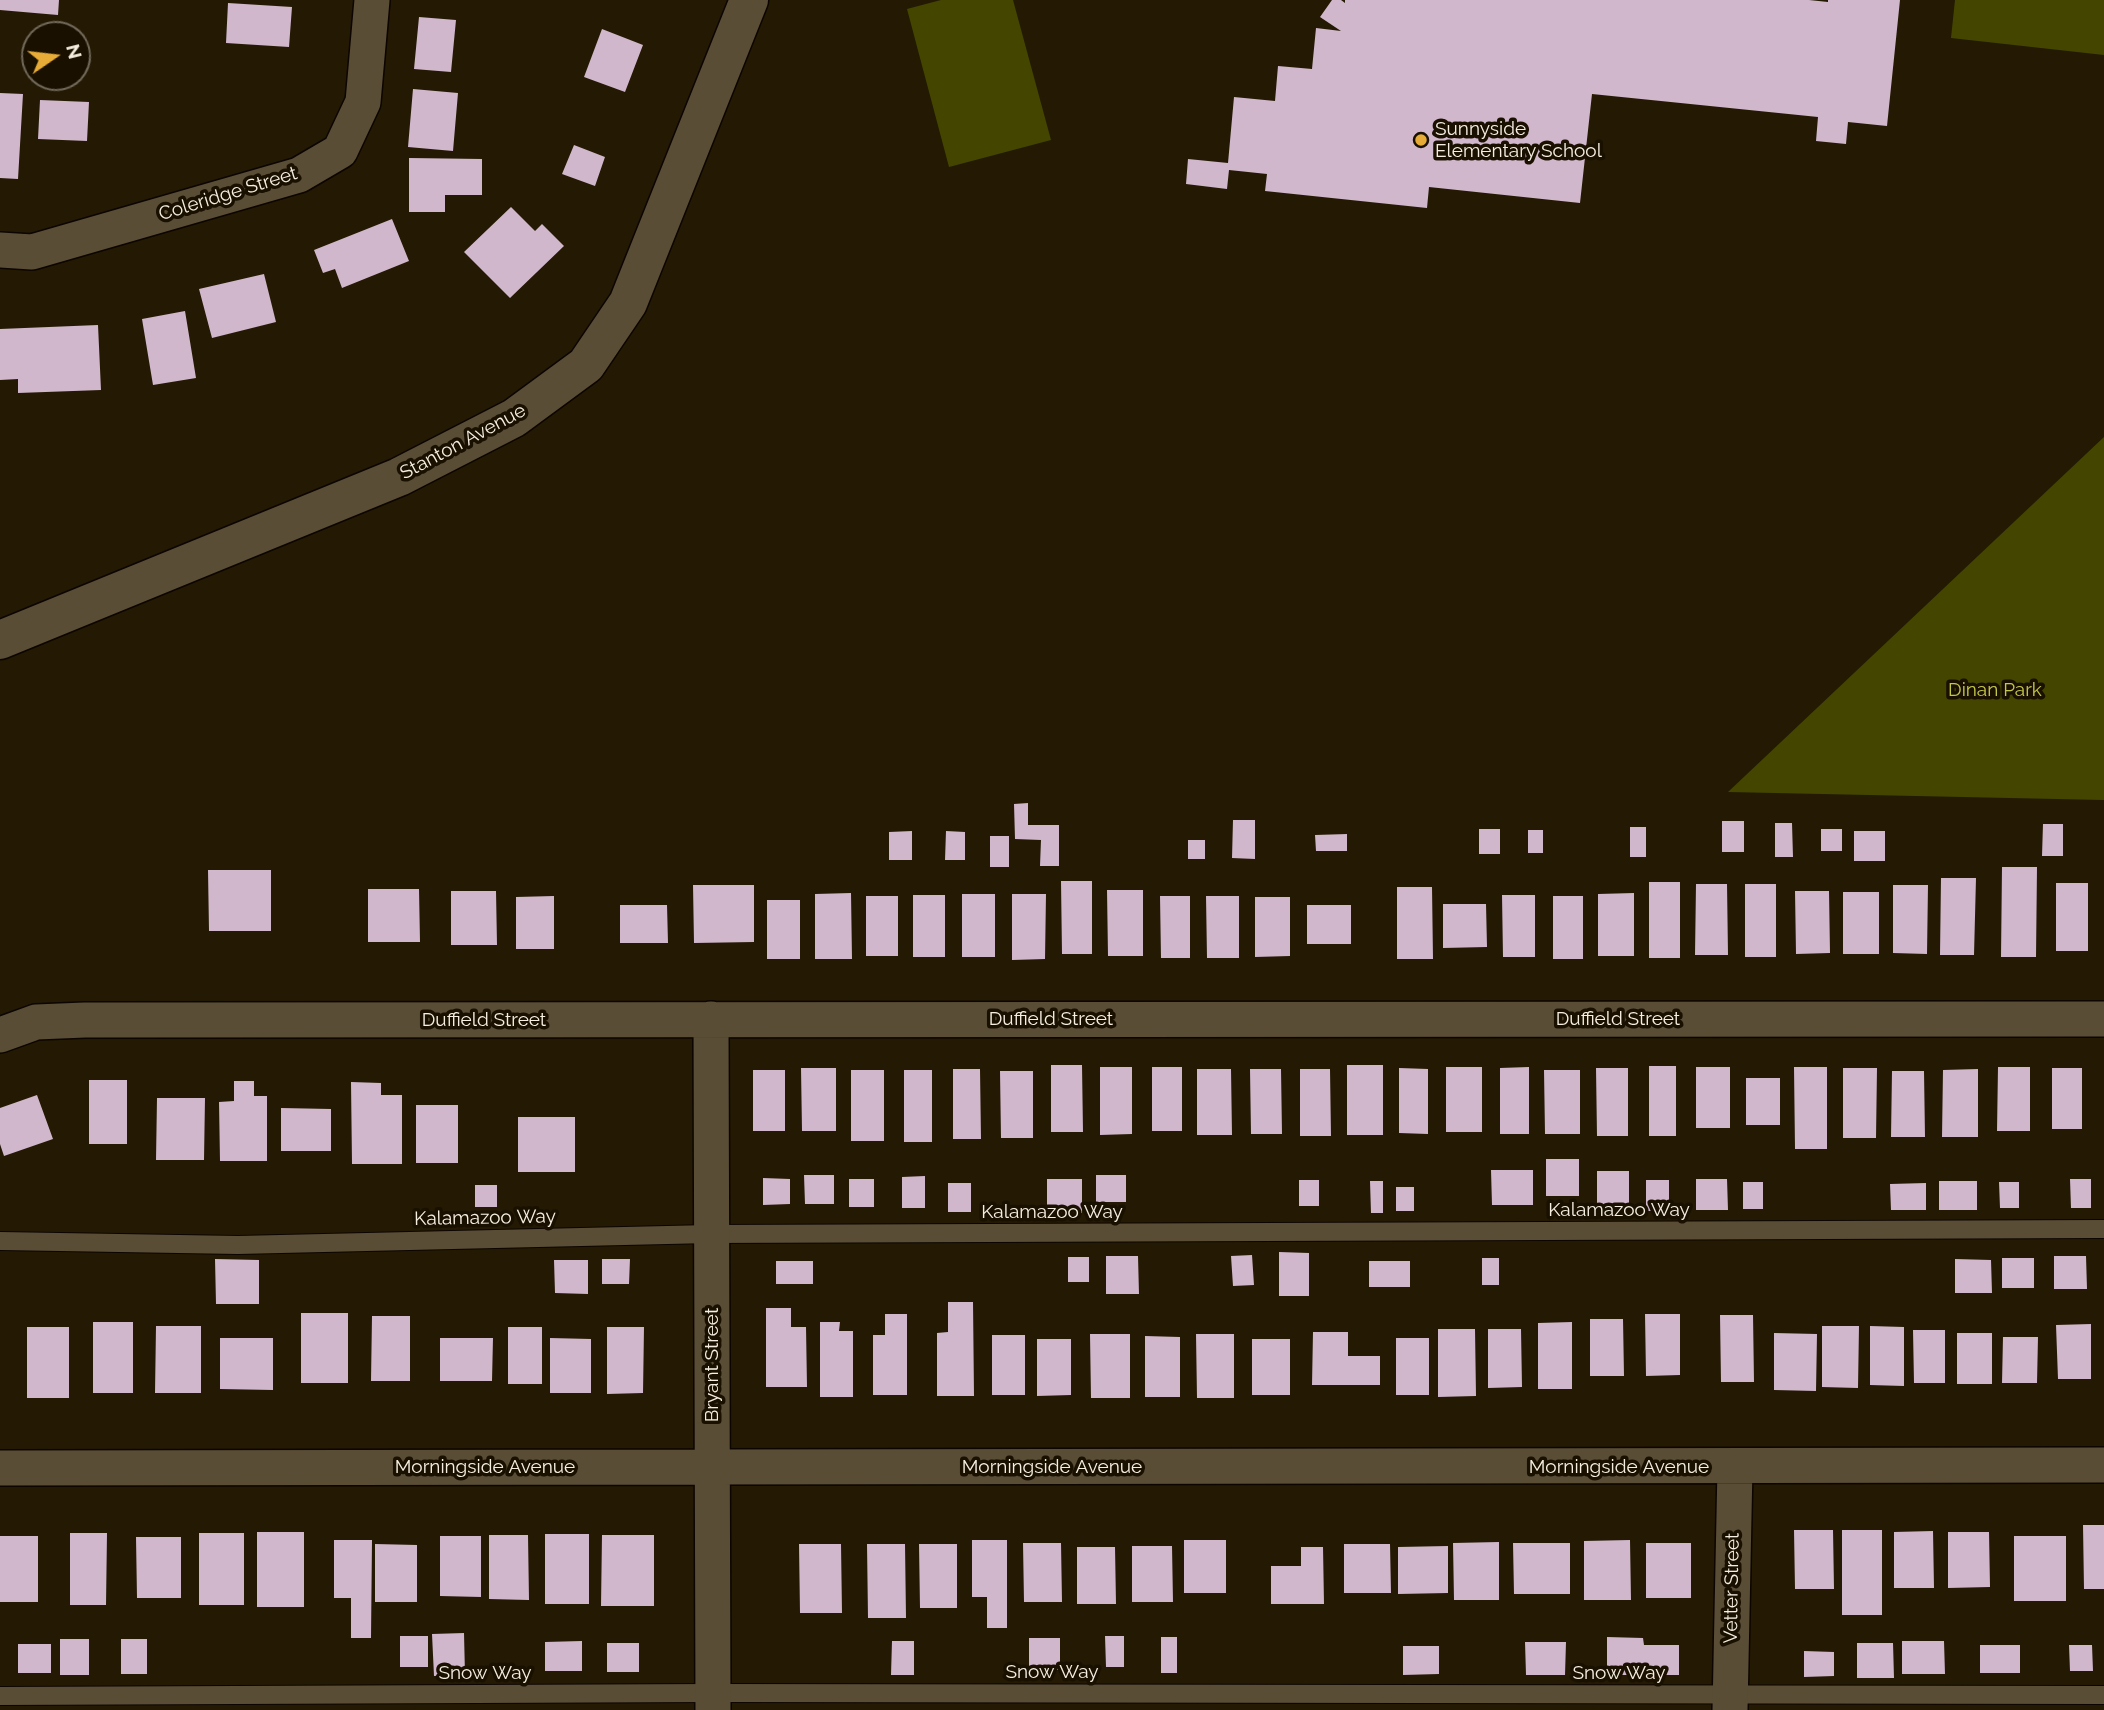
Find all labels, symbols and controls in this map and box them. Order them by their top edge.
north arrow [21,21,91,91]
text: N [62,42,87,61]
place label: Sunnyside Elementary School [1435,118,1602,162]
marker: Sunnyside Elementary School [1413,132,1429,148]
street label: Coleridge Street [156,162,300,226]
street label: Stanton Avenue [396,399,530,485]
park label: Dinan Park [1948,679,2042,701]
street label: Duffield Street [989,1008,1113,1030]
street label: Duffield Street [1556,1008,1680,1030]
street label: Duffield Street [422,1009,546,1031]
street label: Kalamazoo Way [1548,1199,1690,1221]
street label: Kalamazoo Way [981,1201,1123,1223]
street label: Kalamazoo Way [414,1205,556,1231]
street label: Bryant Street [701,1308,723,1422]
street label: Morningside Avenue [395,1456,575,1478]
street label: Morningside Avenue [962,1456,1142,1478]
street label: Morningside Avenue [1529,1456,1709,1478]
street label: Vetter Street [1720,1533,1744,1643]
street label: Snow Way [1005,1661,1099,1683]
street label: Snow Way [438,1662,532,1684]
street label: Snow Way [1572,1662,1666,1684]

